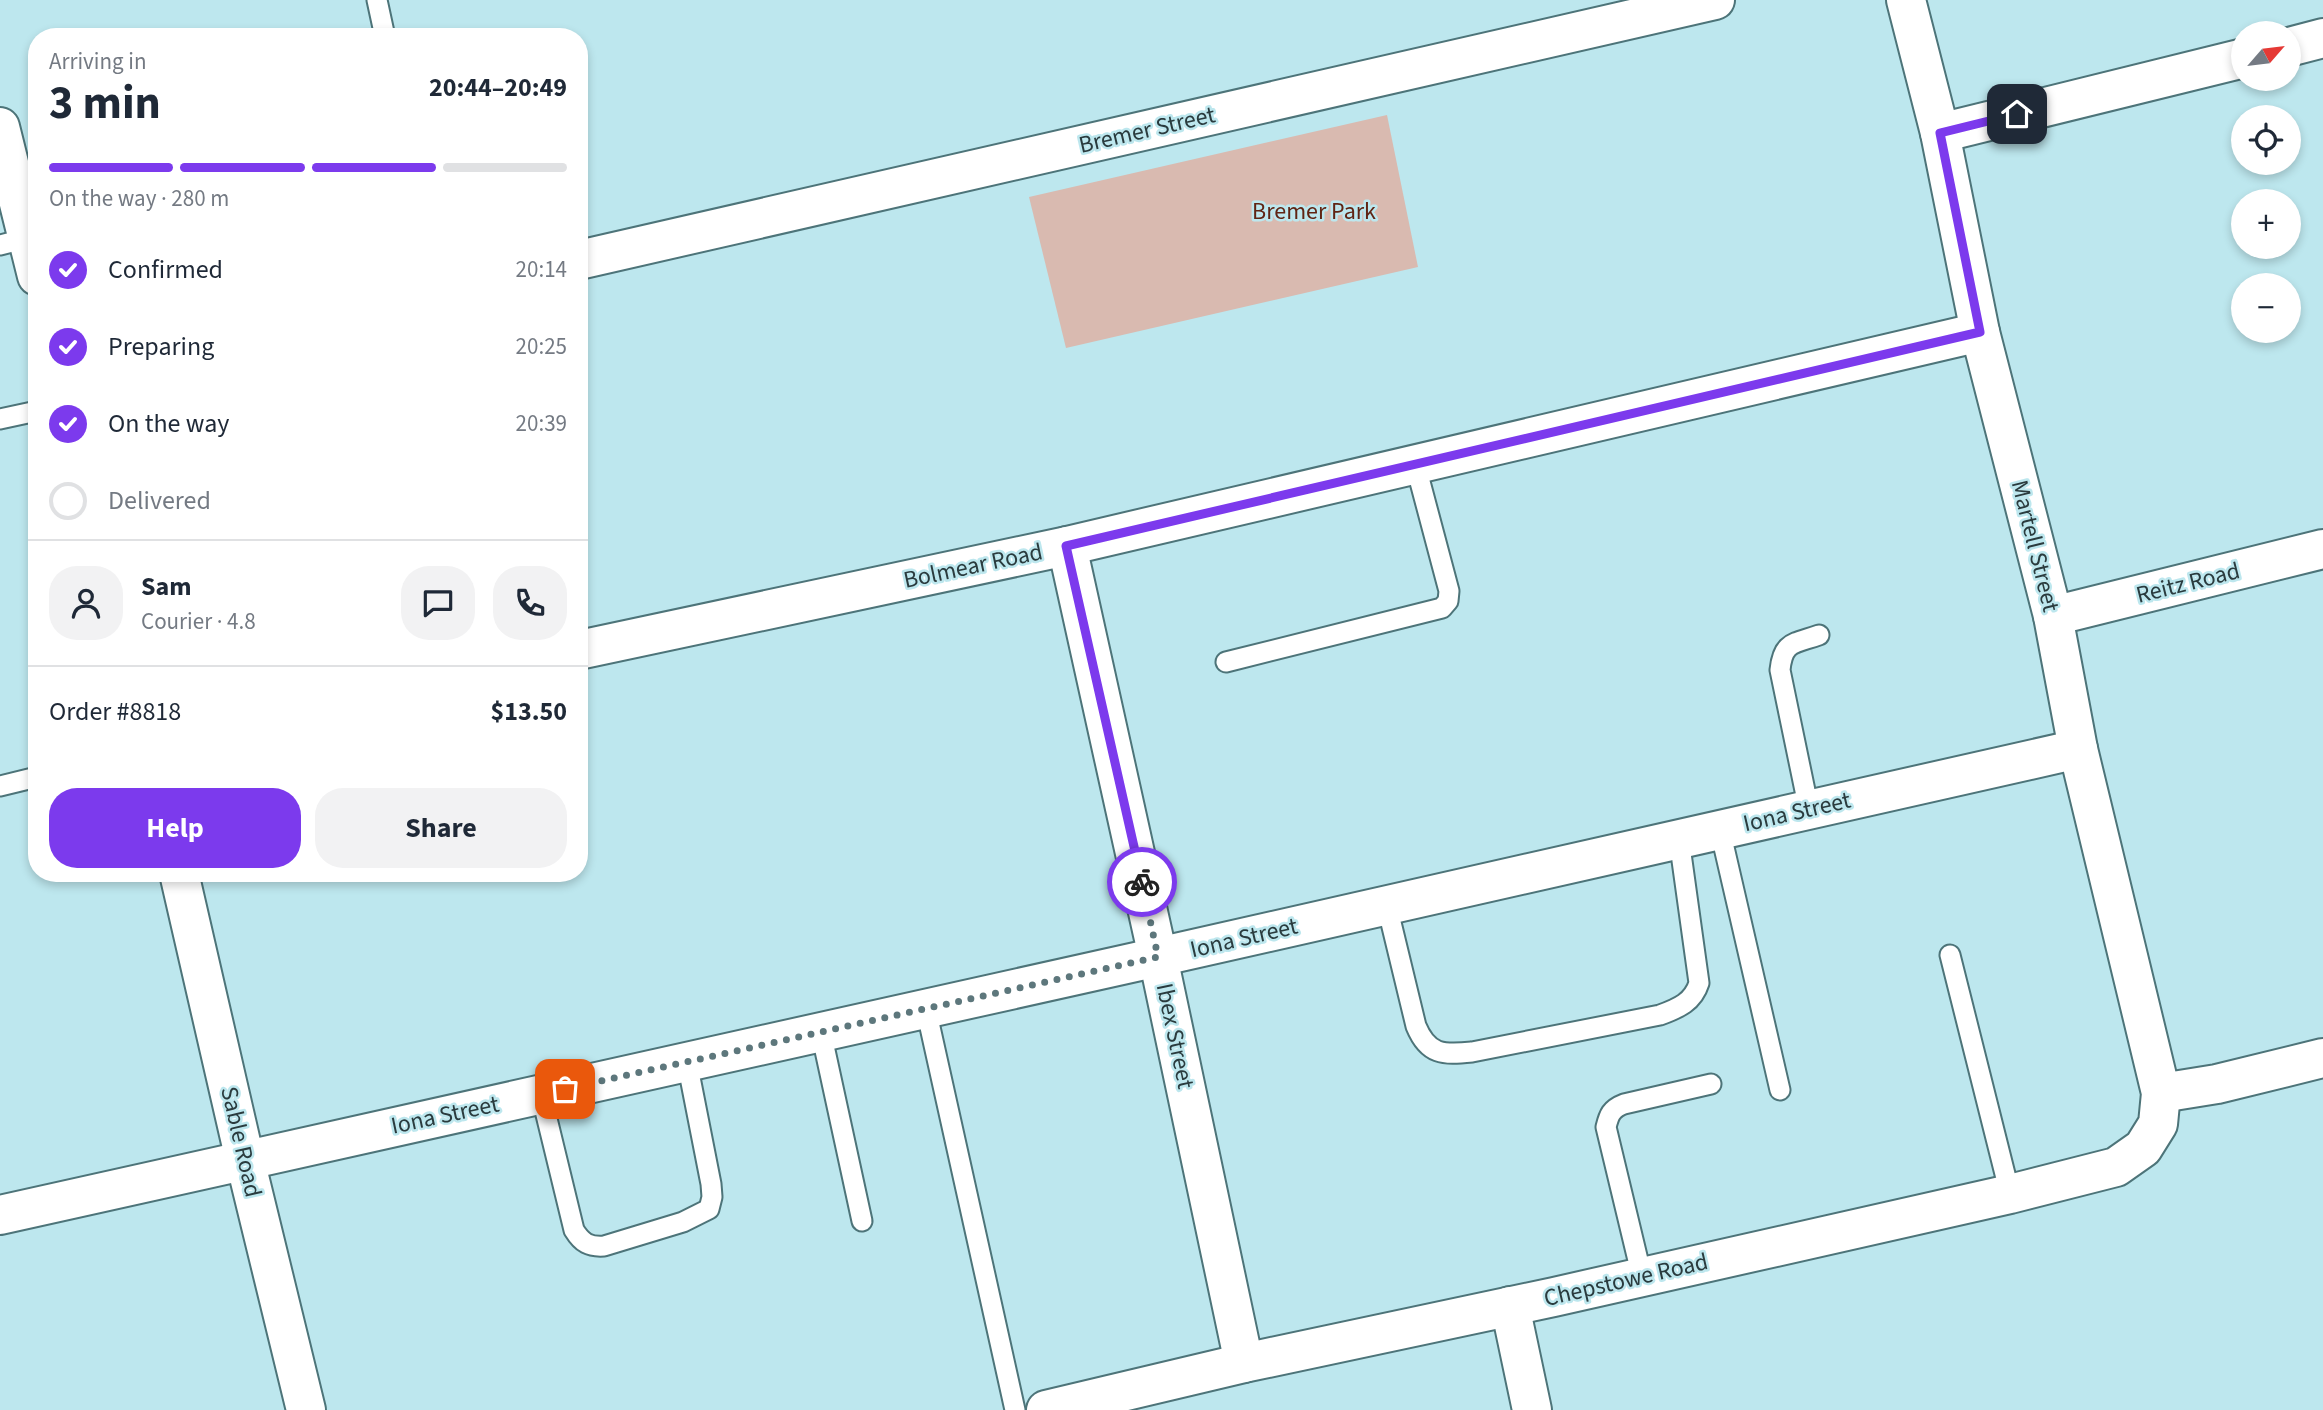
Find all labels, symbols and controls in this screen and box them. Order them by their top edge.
north arrow [2231,21,2301,91]
map controls [2231,21,2301,343]
text: Arriving in [49,45,147,78]
text: 20:44–20:49 [429,69,567,106]
text: 3 min [49,71,161,136]
pin [1987,84,2047,144]
icon: home [1998,95,2036,133]
street label: Bremer Street [1075,97,1219,163]
button: locate [2231,105,2301,175]
text: On the way · 280 m [49,182,229,215]
button: + [2231,189,2301,259]
park label: Bremer Park [1252,194,1376,229]
icon: check [49,251,87,289]
text: Confirmed [108,251,223,288]
text: 20:14 [516,253,567,286]
button: − [2231,273,2301,343]
icon: check [49,328,87,366]
text: Preparing [108,328,214,365]
text: 20:25 [516,330,567,363]
icon: check [49,405,87,443]
text: On the way [108,405,229,442]
text: 20:39 [516,407,567,440]
street label: Martell Street [2002,476,2068,616]
text: Delivered [108,482,211,519]
street label: Bolmear Road [900,534,1046,598]
street label: Reitz Road [2132,553,2244,613]
button: person [49,566,123,640]
button: chat [401,566,475,640]
button: phone [493,566,567,640]
text: Sam [141,568,191,605]
text: Courier · 4.8 [141,605,256,638]
text: Order #8818 [49,693,181,730]
text: $13.50 [491,693,567,730]
street label: Iona Street [1740,783,1854,841]
button: Help [49,788,301,868]
button: Share [315,788,567,868]
courier [1107,847,1177,917]
icon: bike [1123,863,1161,901]
street label: Iona Street [1187,909,1301,967]
street label: Ibex Street [1147,980,1203,1092]
pin [535,1059,595,1119]
icon: bag [546,1070,584,1108]
street label: Sable Road [211,1083,271,1201]
street label: Iona Street [388,1087,502,1143]
street label: Chepstowe Road [1540,1244,1712,1316]

